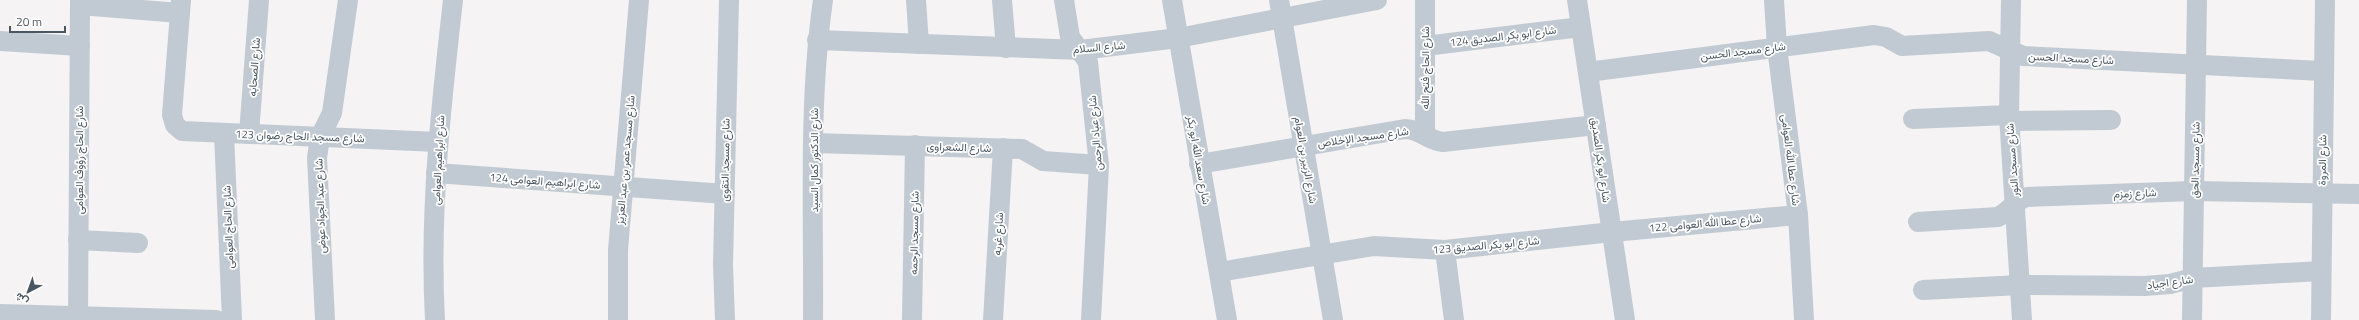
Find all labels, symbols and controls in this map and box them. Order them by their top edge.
scale bar [10,8,65,34]
text: 20 m [16,12,42,31]
street label: شارع ابو بكر الصديق 124 [1449,21,1557,50]
street label: شارع الحاج فتح الله [1417,26,1433,110]
street label: شارع الصحابه [244,37,264,97]
street label: شارع السلام [1072,37,1126,57]
street label: شارع مسجد الحسن [1699,38,1787,64]
street label: شارع مسجد الحسن [2028,48,2115,68]
street label: شارع مسجد عمر بن عبد العزيز [611,94,639,226]
street label: شارع عباد الرحمن [1084,94,1106,171]
street label: شارع الحاج رؤوف العوامى [71,105,87,214]
street label: شارع الدكتور كمال السيد [806,108,822,212]
street label: شارع سعد الله ابو بكر [1183,113,1215,206]
street label: شارع عطا الله العوامى [1777,113,1805,207]
street label: شارع ابراهيم العوامى [428,114,448,205]
street label: شارع الزبير بن العوام [1290,115,1322,205]
street label: شارع ابو بكر الصديق [1587,116,1615,204]
street label: شارع مسجد التقوى [716,118,734,202]
street label: شارع مسجد الحق [2186,121,2204,198]
street label: شارع مسجد النور [2001,122,2023,198]
street label: شارع مسجد الإخلاص [1316,123,1410,151]
street label: شارع مسجد الحاج رضوان 123 [235,126,365,146]
street label: شارع المروة [2314,134,2330,185]
street label: شارع الشعراوى [926,138,992,156]
street label: شارع عبد الجواد عوض [310,158,330,254]
street label: شارع ابراهيم العوامى 124 [489,169,601,193]
street label: شارع زمزم [2113,184,2157,202]
street label: شارع الحاج العوامى [219,185,237,269]
street label: شارع مسجد الرحمه [905,191,923,275]
street label: شارع عطا الله العوامى 122 [1648,210,1762,236]
street label: شارع غربه [989,212,1007,256]
street label: شارع ابو بكر الصديق 123 [1432,232,1540,258]
street label: شارع اجياد [2146,271,2195,293]
north arrow [8,272,48,312]
text: ش [11,289,32,310]

